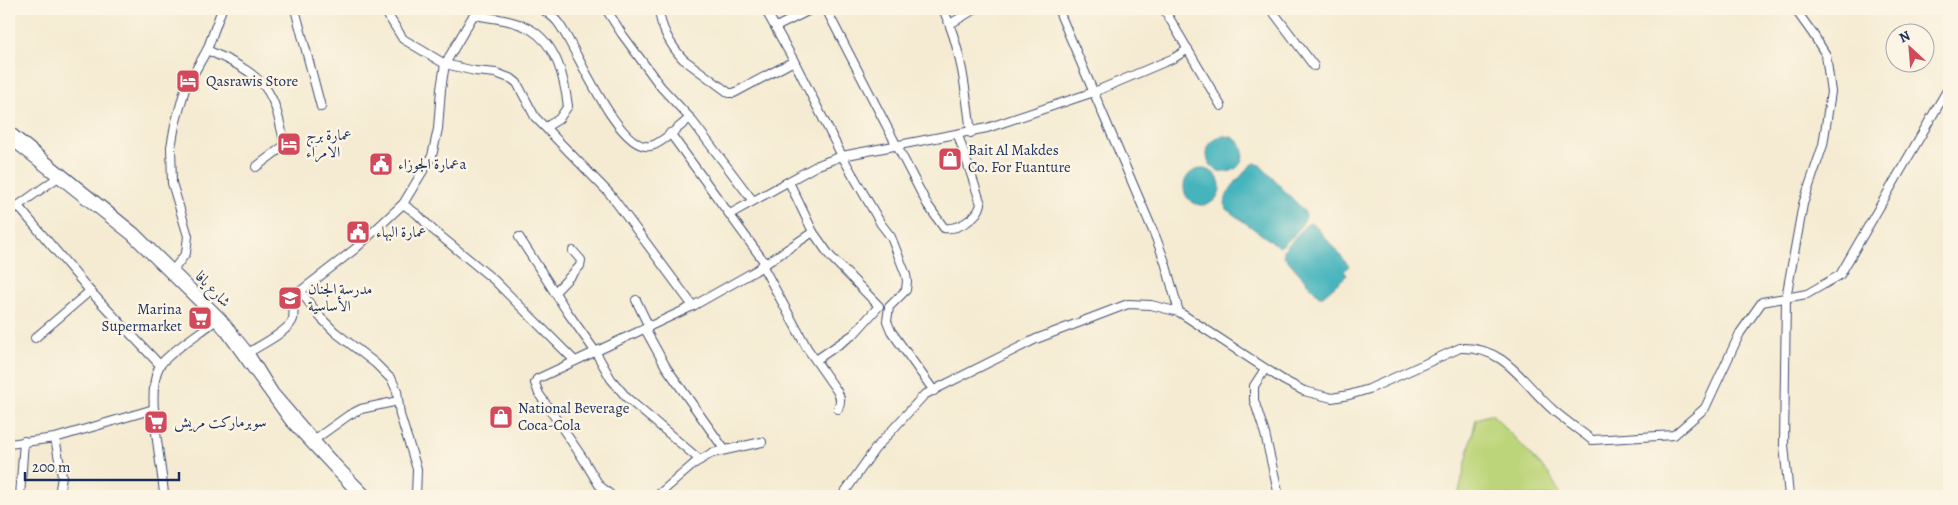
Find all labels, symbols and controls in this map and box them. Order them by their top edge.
north arrow [1886,22,1936,72]
text: N [1896,26,1913,48]
hotel icon: Qasrawis Store [175,68,201,94]
place label: Qasrawis Store [206,71,299,91]
place label: عمارة برج الامراء [306,125,352,163]
hotel icon: عمارة برج الامراء [276,131,302,157]
place label: Bait Al Makdes Co. For Fuanture [968,140,1071,177]
shop icon: Bait Al Makdes Co. For Fuanture [937,146,963,172]
public building icon: عمارة الجوزاءa [368,151,394,177]
place label: عمارة الجوزاءa [398,154,466,174]
public building icon: عمارة البهاء [345,219,371,245]
place label: عمارة البهاء [376,222,426,242]
street label: شارع يافا [189,267,235,314]
place label: مدرسة الجنان الأساسية [308,279,372,316]
school or university icon: مدرسة الجنان الأساسية [277,285,303,311]
place label: Marina Supermarket [102,299,182,336]
supermarket icon: Marina Supermarket [187,305,213,331]
place label: National Beverage Coca-Cola [518,398,630,435]
shop icon: National Beverage Coca-Cola [488,404,514,430]
supermarket icon: سوبرماركت مريش [143,409,169,435]
place label: سوبرماركت مريش [174,412,267,433]
scale bar [25,450,179,482]
text: 200 m [32,457,71,477]

